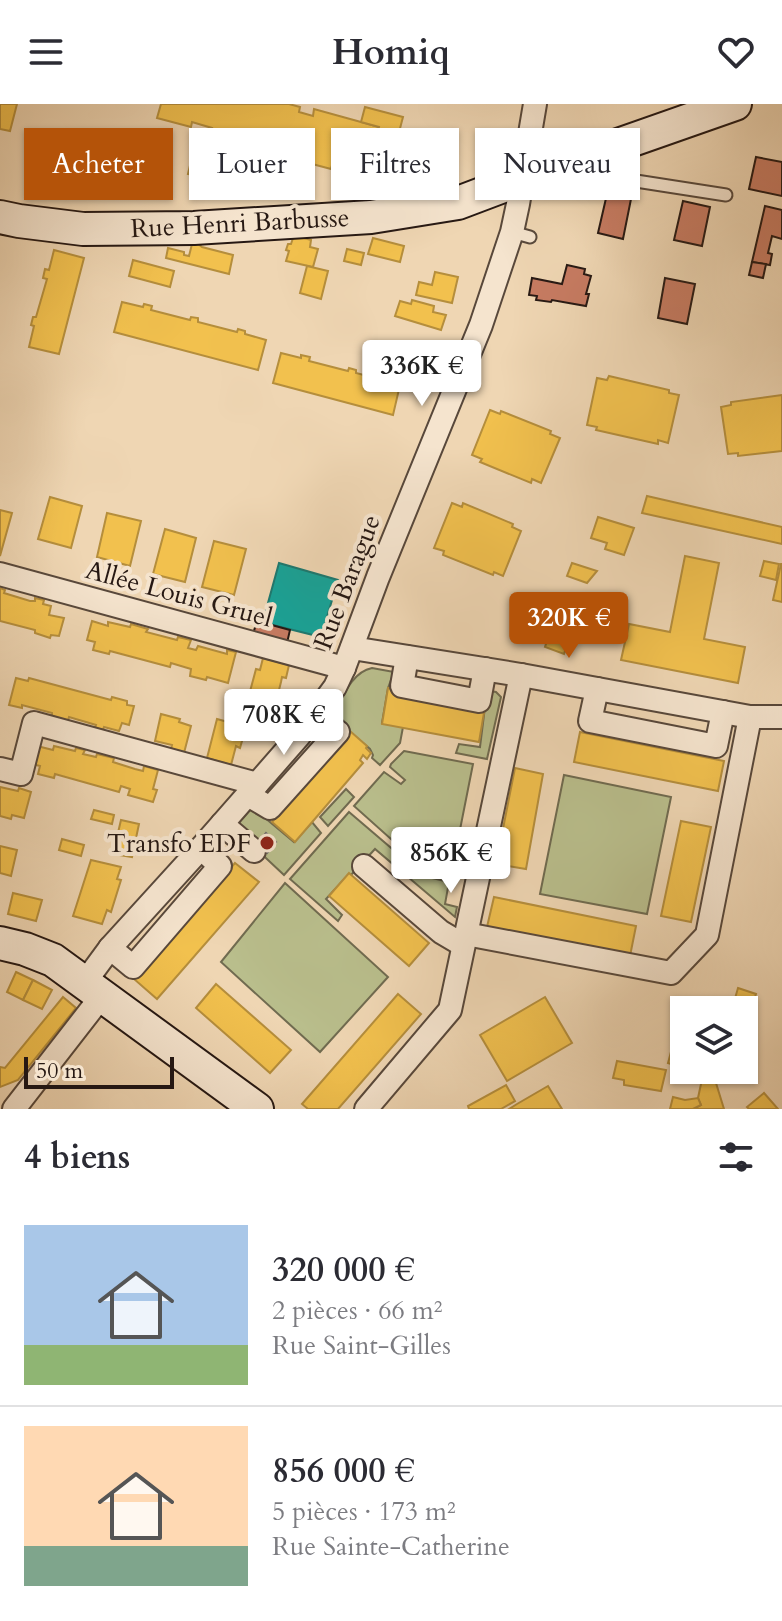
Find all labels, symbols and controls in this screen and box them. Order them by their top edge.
text: Homiq [332,28,450,77]
icon: menu [24,30,68,74]
icon: heart [714,30,758,74]
chip: Acheter [24,128,173,200]
chip: Louer [189,128,315,200]
chip: Filtres [331,128,459,200]
chip: Nouveau [475,128,640,200]
street label: Rue Henri Barbusse [130,200,350,246]
pin: 336K € [357,340,487,408]
text: 336K € [380,348,464,383]
street label: Rue Barague [305,510,389,654]
street label: Allée Louis Gruel [82,552,277,636]
pin: 320K € [504,592,634,660]
text: 320K € [527,600,611,635]
pin: 708K € [219,689,349,757]
text: 708K € [242,697,326,732]
place label: Transfo EDF [107,826,251,861]
pin: 856K € [386,827,516,895]
marker: Transfo EDF [258,834,276,852]
text: 856K € [409,835,493,870]
map controls [670,996,758,1084]
button: layers [670,996,758,1084]
scale bar [24,1053,174,1089]
text: 50 m [36,1056,83,1086]
text: 4 biens [24,1134,130,1180]
icon: filters [714,1135,758,1179]
text: 320 000 € [272,1247,415,1293]
icon: home [88,1257,184,1353]
text: 2 pièces · 66 m² [272,1293,443,1328]
text: Rue Saint-Gilles [272,1328,451,1363]
text: 856 000 € [272,1448,415,1494]
icon: home [88,1458,184,1554]
text: 5 pièces · 173 m² [272,1494,456,1529]
text: Rue Sainte-Catherine [272,1529,510,1564]

